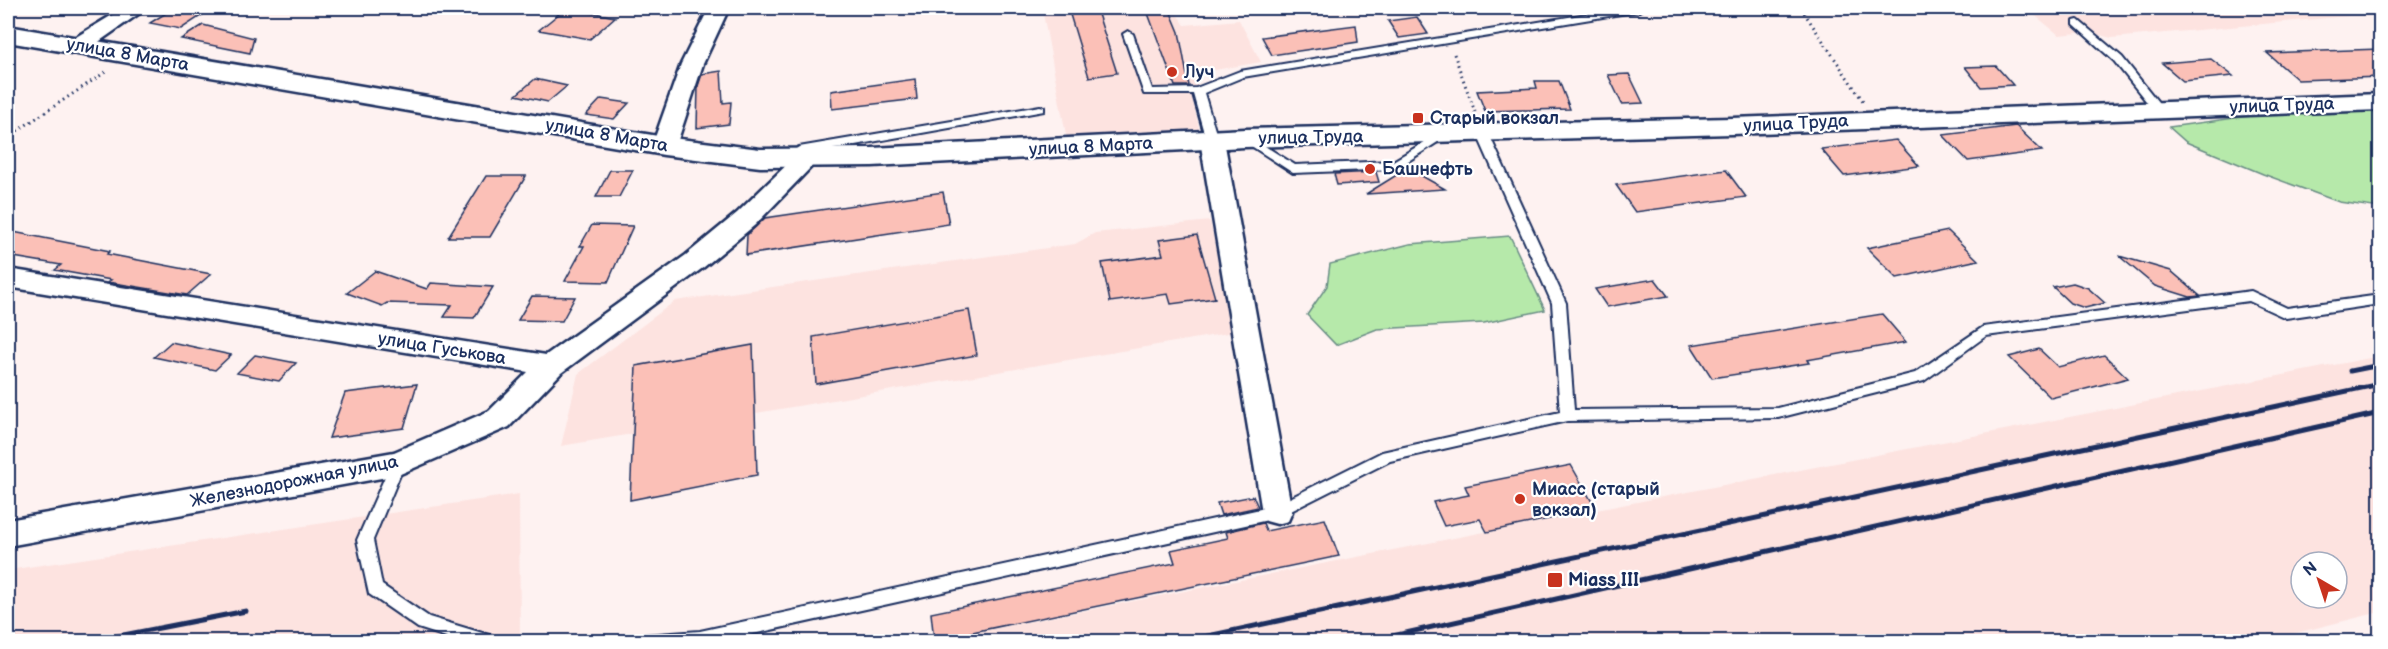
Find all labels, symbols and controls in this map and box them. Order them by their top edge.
street label: улица 8 Марта [65,33,191,76]
place label: Луч [1183,62,1214,83]
marker: Луч [1165,65,1179,79]
street label: улица Труда [2229,93,2335,118]
place label: Старый вокзал [1430,108,1559,129]
street label: улица Труда [1743,110,1849,137]
marker: Старый вокзал [1411,111,1425,125]
street label: улица 8 Марта [544,114,670,157]
street label: улица Труда [1258,126,1364,149]
street label: улица 8 Марта [1028,133,1154,160]
place label: Башнефть [1382,159,1473,180]
marker: Башнефть [1363,162,1377,176]
street label: улица Гуськова [376,328,508,369]
street label: Железнодорожная улица [188,451,400,512]
place label: Миасс (старый вокзал) [1532,479,1660,521]
marker: Миасс (старый вокзал) [1513,492,1527,506]
north arrow [2289,550,2349,610]
text: N [2300,558,2321,581]
place label: Miass III [1568,570,1639,591]
marker: Miass III [1546,571,1564,589]

